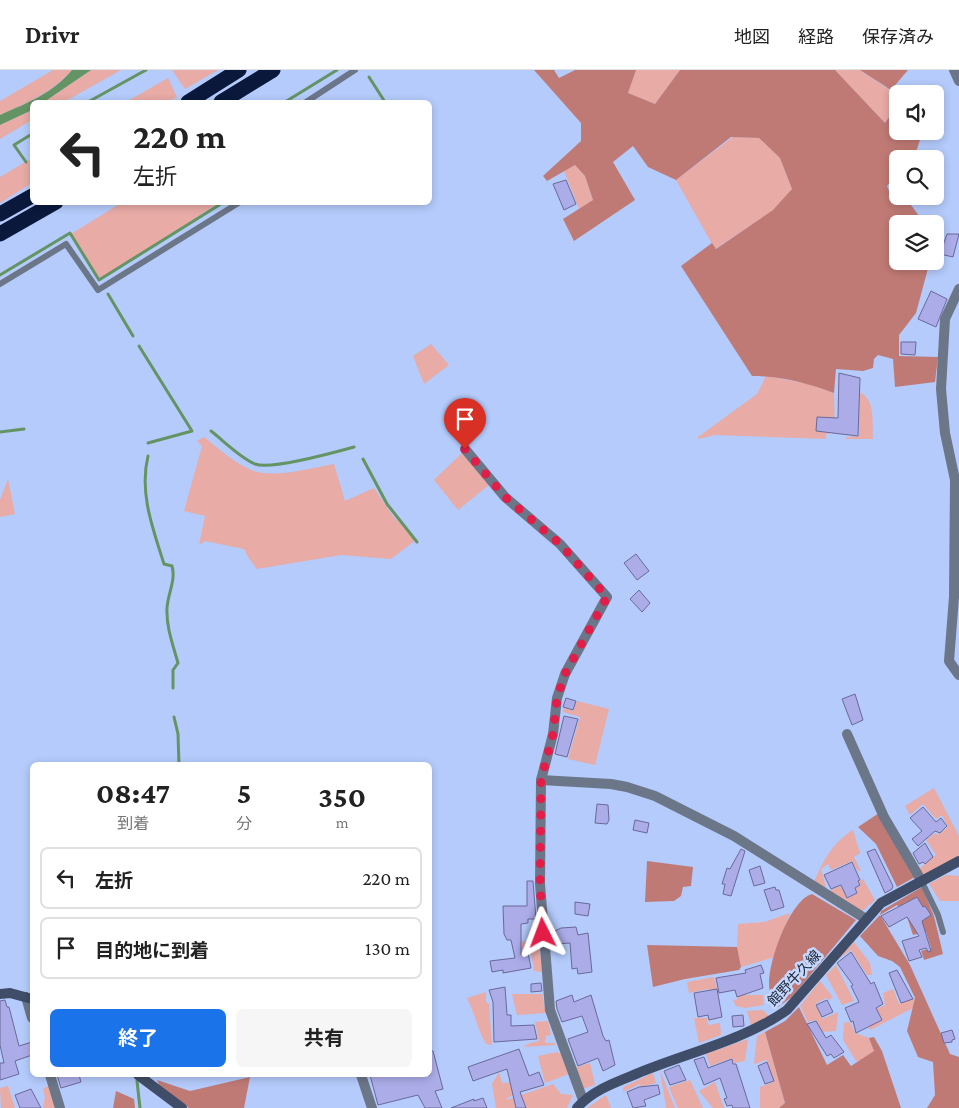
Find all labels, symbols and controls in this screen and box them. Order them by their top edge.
text: Drivr [25,21,80,48]
text: 地図 [734,27,770,47]
text: 経路 [798,27,834,47]
text: 保存済み [862,27,934,47]
map controls [889,85,944,270]
button: sound [889,85,944,140]
text: 220 m [133,117,226,156]
icon: left [50,120,115,185]
button: search [889,150,944,205]
text: 左折 [133,164,177,189]
button: layers [889,215,944,270]
pin [444,398,486,449]
icon: arrive [451,405,479,433]
text: 08:47 [96,776,170,809]
text: 5 [237,776,252,809]
text: 350 [318,780,366,813]
text: m [336,814,349,831]
text: 到着 [117,815,149,832]
text: 分 [236,815,252,832]
icon: left [52,864,80,892]
text: 220 m [362,868,410,889]
text: 左折 [95,870,133,891]
position arrow [516,906,568,958]
icon: arrive [52,934,80,962]
text: 130 m [365,938,410,959]
text: 目的地に到着 [95,940,209,961]
street label: 館野牛久線 [764,947,824,1009]
button: 終了 [50,1009,226,1067]
button: 共有 [236,1009,412,1067]

